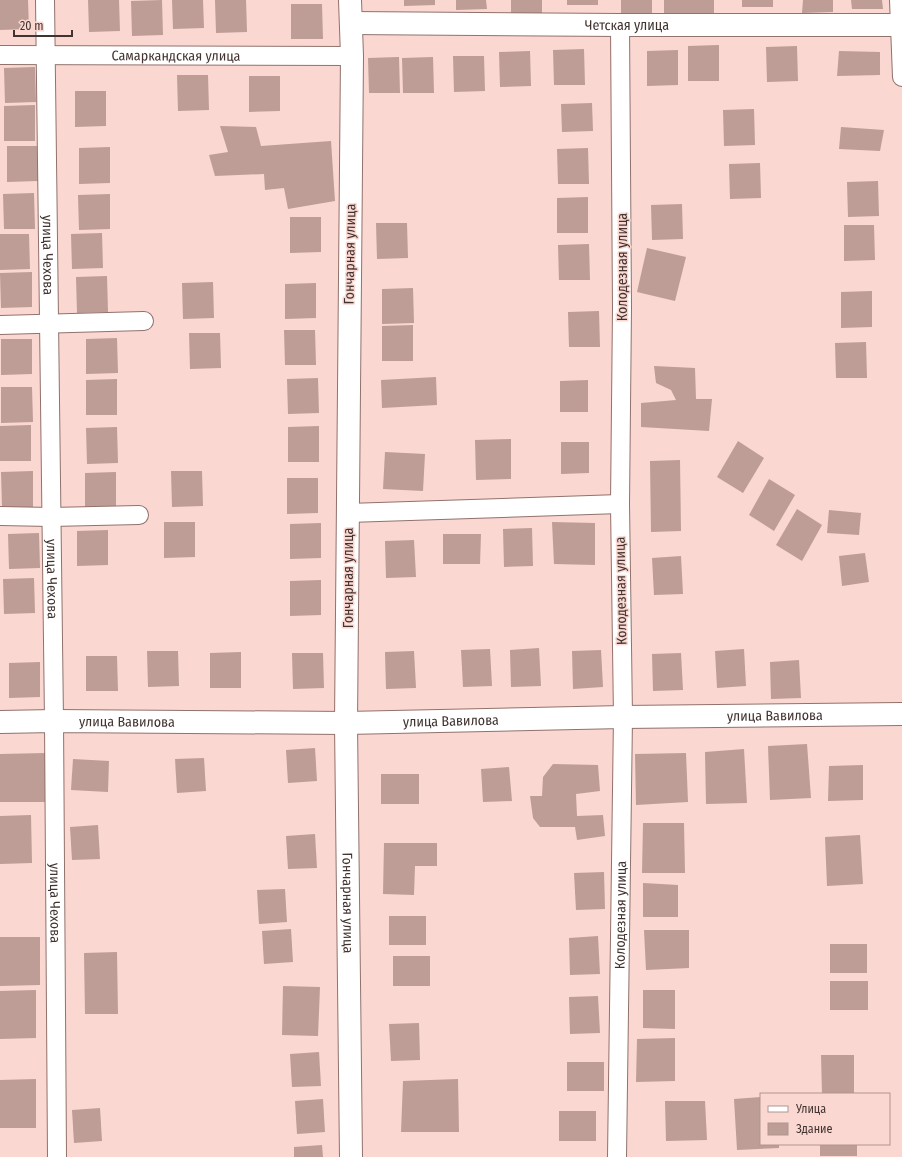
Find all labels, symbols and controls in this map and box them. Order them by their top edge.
scale bar [14,12,72,38]
street label: Четская улица [585,16,669,34]
text: 20 m [20,19,44,33]
street label: Самаркандская улица [111,47,241,64]
street label: Гончарная улица [341,203,359,305]
street label: Колодезная улица [614,213,631,321]
street label: улица Чехова [39,215,57,295]
street label: Гончарная улица [340,528,357,628]
street label: Колодезная улица [612,537,630,645]
street label: улица Чехова [43,539,61,619]
street label: улица Вавилова [727,706,823,724]
street label: улица Вавилова [403,711,499,730]
street label: улица Вавилова [79,713,175,730]
street label: Гончарная улица [339,852,357,954]
street label: Колодезная улица [611,861,630,969]
street label: улица Чехова [46,863,64,943]
legend [760,1093,890,1145]
text: Улица [795,1102,826,1116]
text: Здание [796,1122,832,1136]

